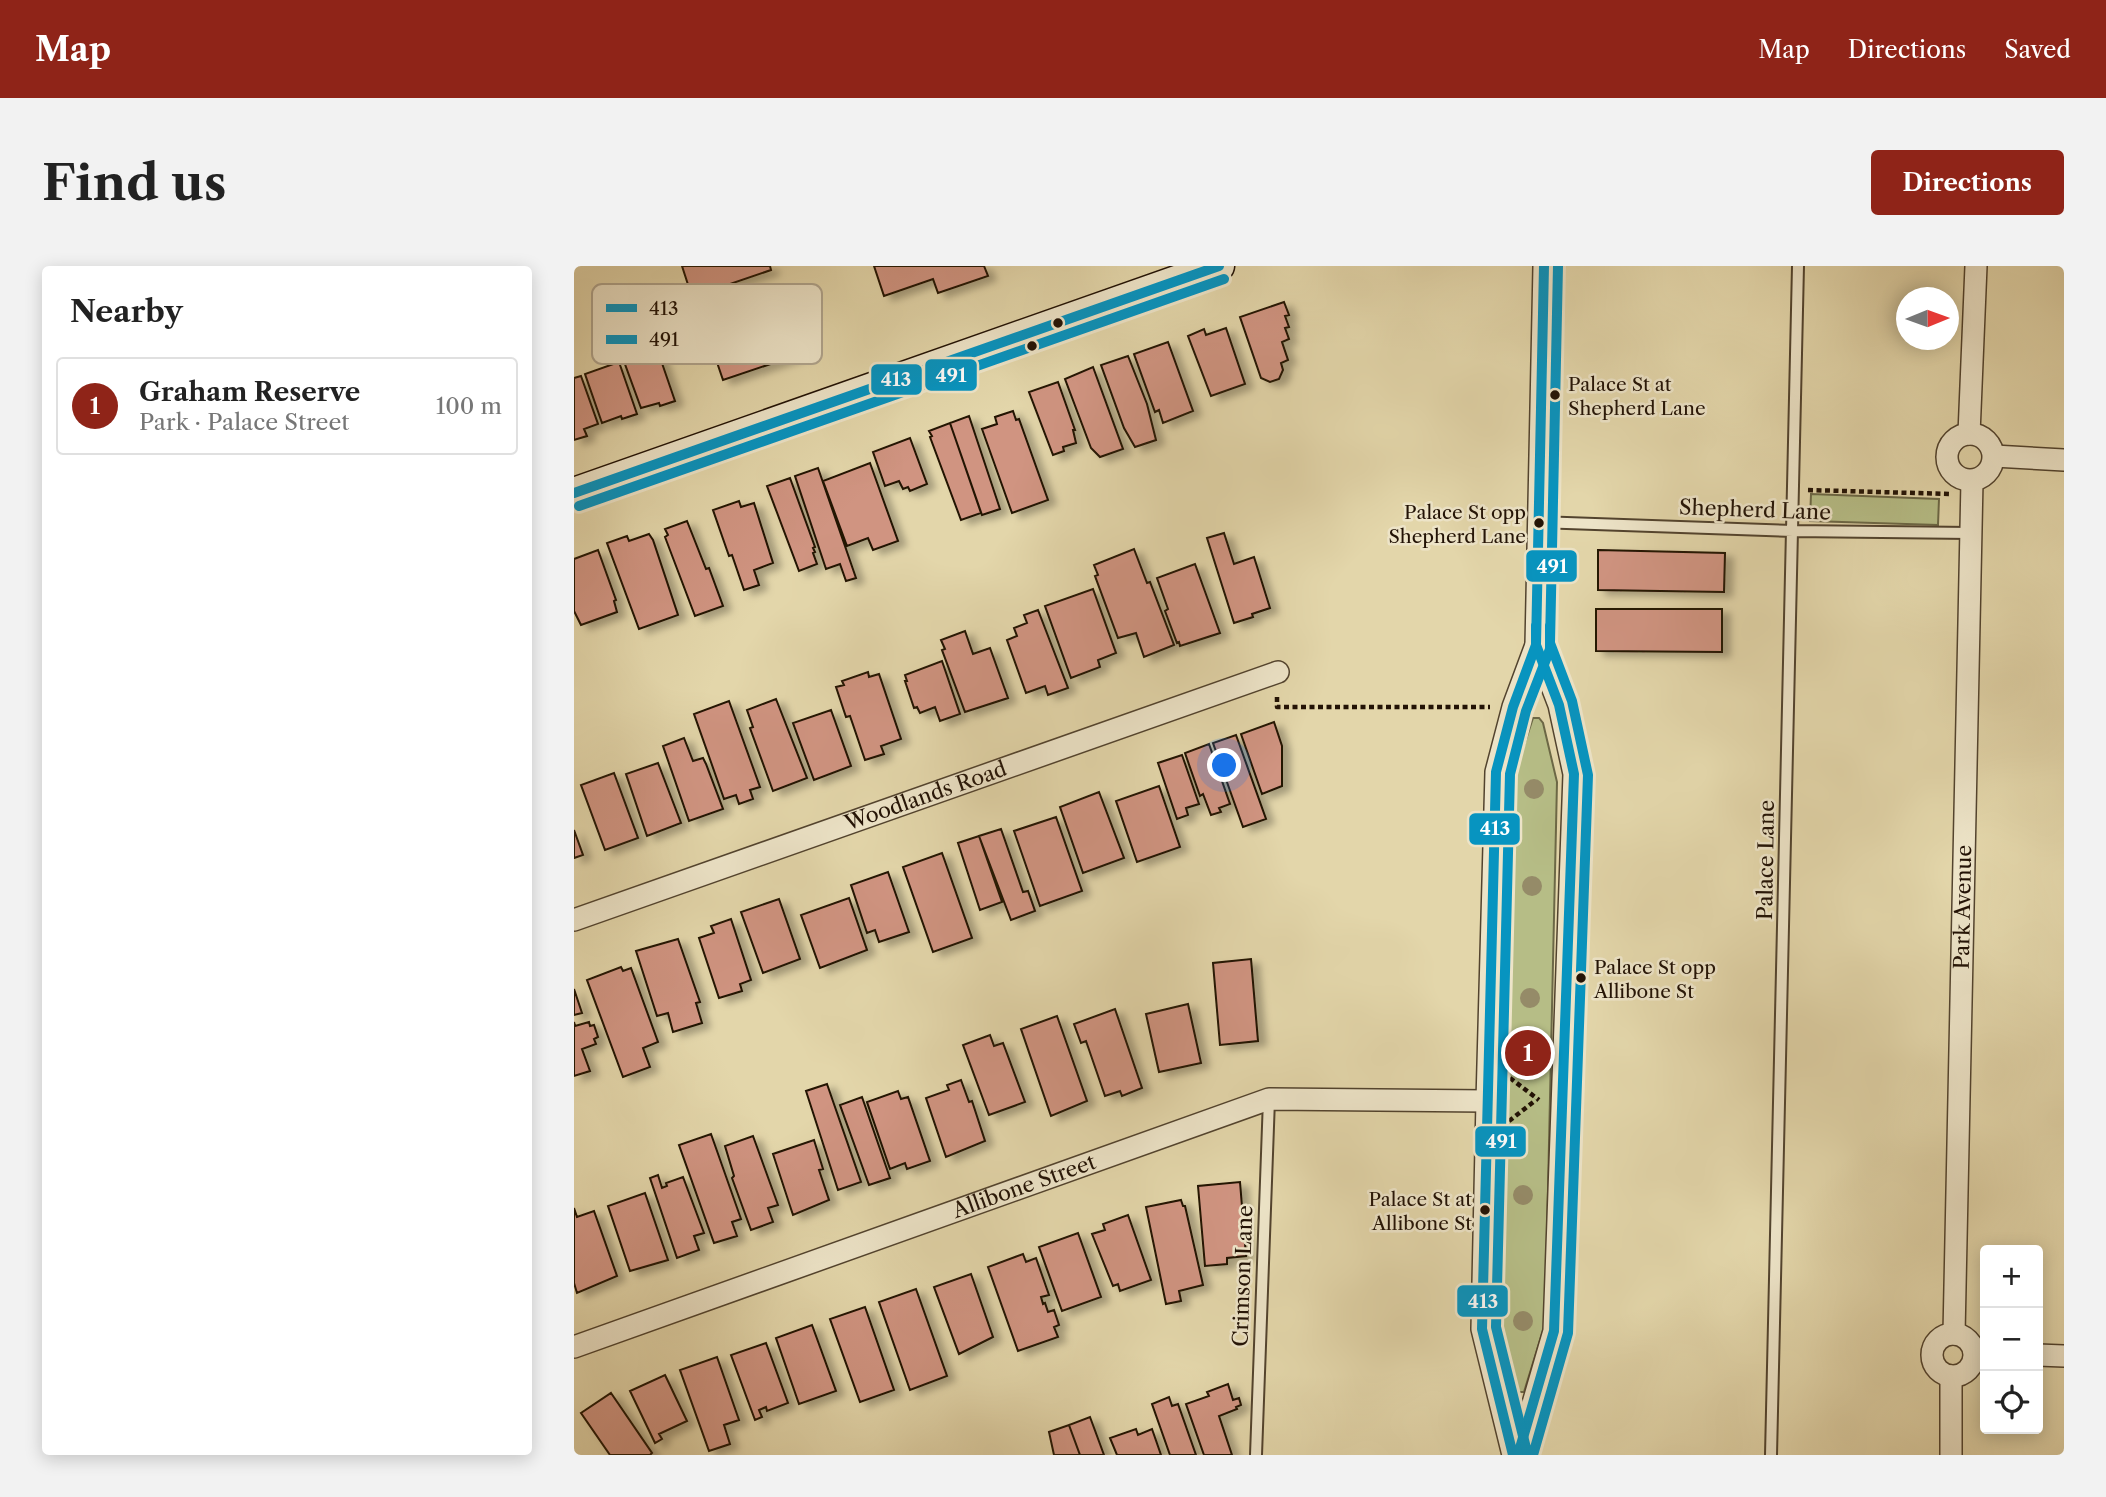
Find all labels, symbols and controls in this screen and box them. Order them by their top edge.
text: Map [35,29,111,70]
text: Map [1758,35,1810,64]
text: Directions [1848,35,1966,64]
text: Saved [2004,35,2071,64]
button: Directions [1871,150,2064,215]
text: Find us [42,152,226,213]
legend [592,284,822,364]
north arrow [1896,287,1959,350]
text: Nearby [70,293,183,330]
text: 413 [649,297,678,320]
unlabelled marker [1051,316,1065,330]
text: 491 [649,328,679,351]
unlabelled marker [1025,339,1039,353]
line badge: 491 [924,358,978,392]
line badge: 413 [870,363,923,396]
text: 491 [935,364,967,387]
text: 413 [881,368,911,391]
place label: Palace St at Shepherd Lane [1568,373,1706,420]
text: Graham Reserve [139,376,360,408]
marker: Palace St at Shepherd Lane [1548,388,1562,402]
text: 1 [90,392,100,420]
text: 100 m [436,392,502,420]
text: Park · Palace Street [139,408,349,436]
street label: Shepherd Lane [1679,494,1831,525]
place label: Palace St opp Shepherd Lane [1388,501,1526,548]
marker: Palace St opp Shepherd Lane [1532,516,1546,530]
line badge: 491 [1525,549,1578,583]
text: 491 [1536,555,1568,578]
your location [1207,748,1241,782]
street label: Woodlands Road [840,756,1010,836]
street label: Palace Lane [1752,800,1779,920]
line badge: 413 [1468,812,1521,846]
text: 413 [1480,817,1510,840]
street label: Park Avenue [1949,845,1976,970]
place label: Palace St opp Allibone St [1593,956,1716,1003]
marker: Palace St opp Allibone St [1574,971,1588,985]
pin: 1 [1505,1027,1551,1079]
line badge: 491 [1474,1125,1527,1158]
text: 491 [1485,1130,1517,1153]
street label: Allibone Street [948,1149,1099,1223]
place label: Palace St at Allibone St [1368,1188,1472,1235]
marker: Palace St at Allibone St [1478,1203,1492,1217]
street label: Crimson Lane [1228,1205,1257,1347]
map controls [1980,1245,2043,1434]
button: + [1980,1245,2043,1308]
line badge: 413 [1456,1284,1509,1318]
text: 413 [1468,1290,1498,1313]
button: − [1980,1308,2043,1371]
button: locate [1980,1371,2043,1434]

